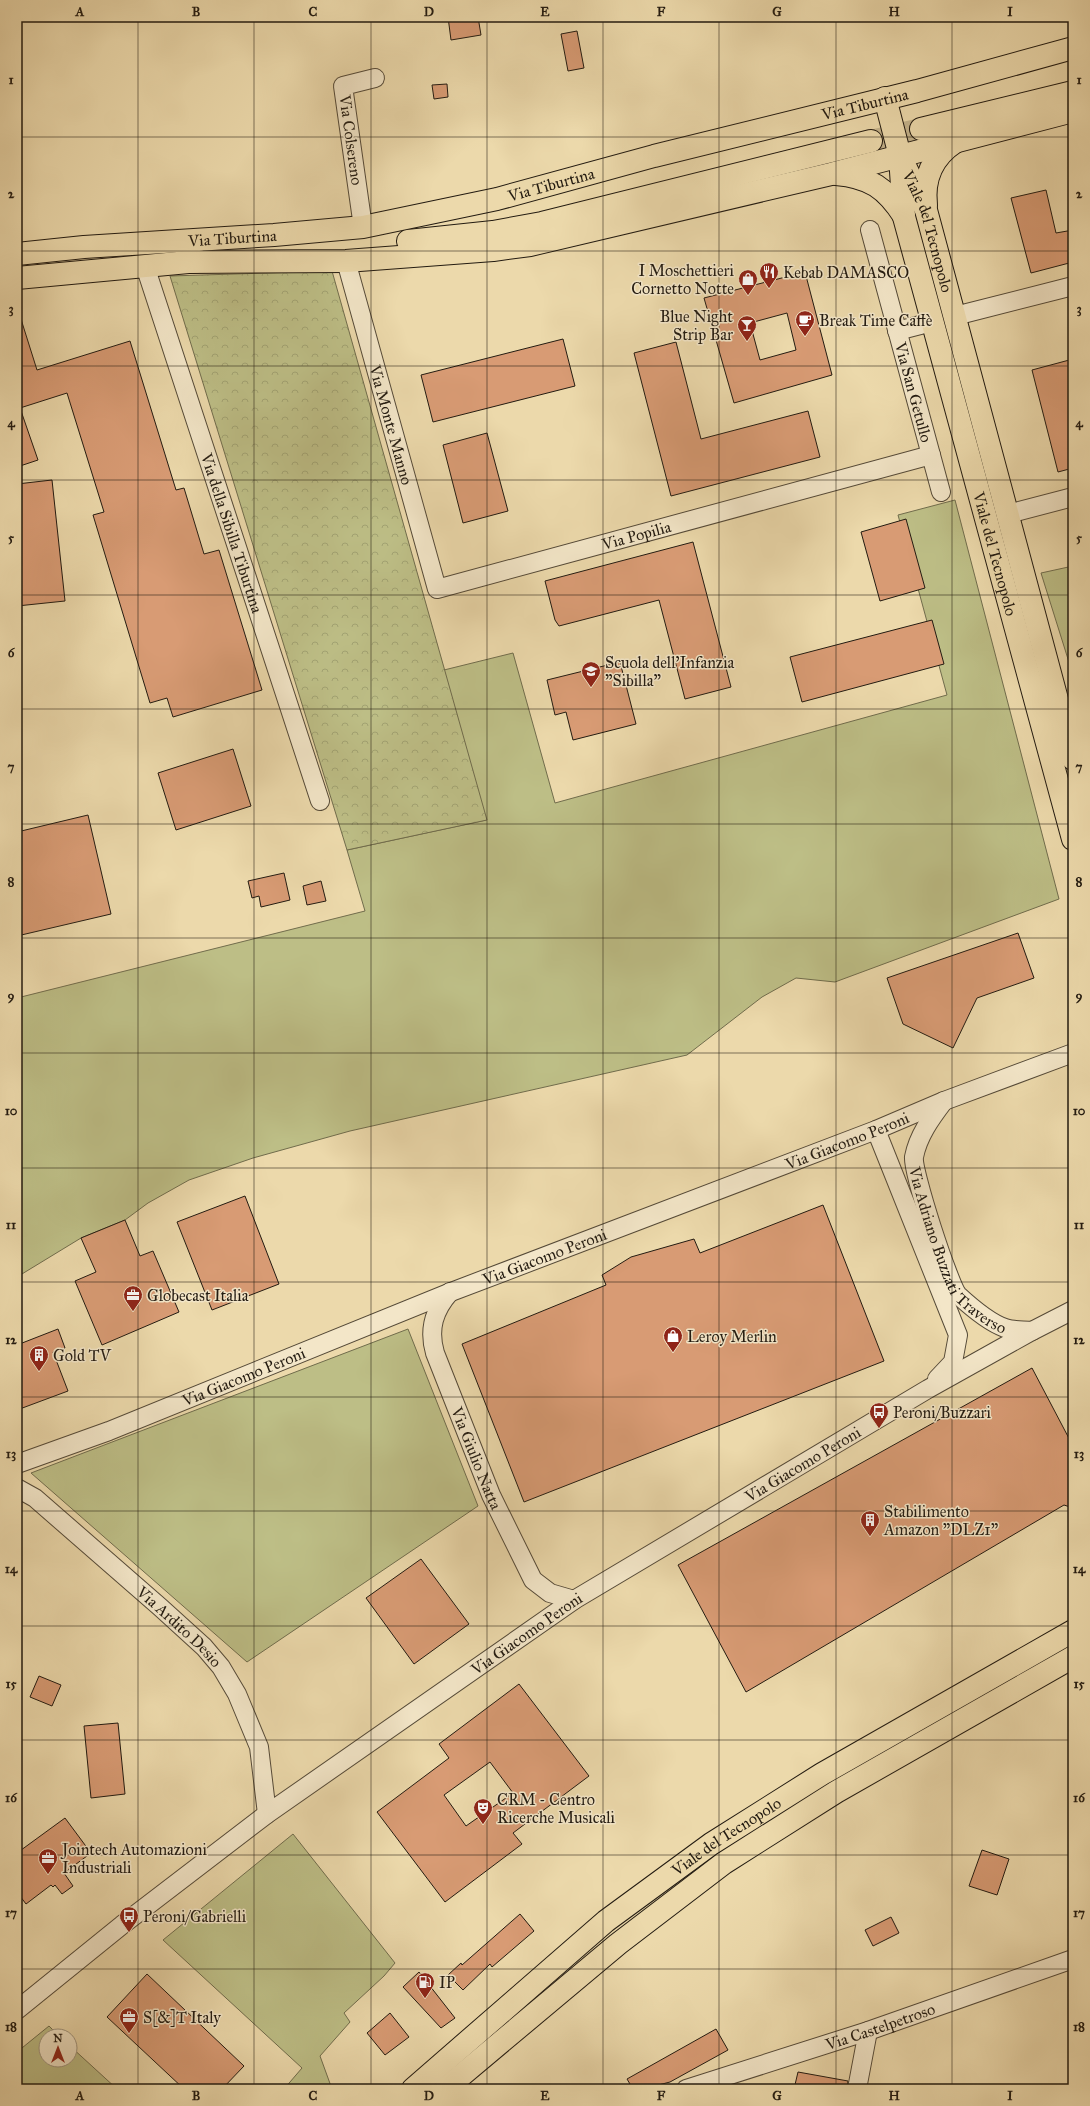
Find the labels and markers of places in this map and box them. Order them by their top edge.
place label: I Moschettieri Cornetto Notte [631,261,735,298]
restaurant icon: Kebab DAMASCO [758,261,780,289]
place label: Kebab DAMASCO [783,263,909,282]
shop icon: I Moschettieri Cornetto Notte [737,268,759,296]
place label: Blue Night Strip Bar [660,307,733,344]
cafe icon: Break Time Caffè [794,309,816,337]
place label: Break Time Caffè [819,311,933,330]
bar icon: Blue Night Strip Bar [736,314,758,342]
place label: Scuola dell'Infanzia "Sibilla" [605,653,735,690]
school or university icon: Scuola dell'Infanzia "Sibilla" [580,660,602,688]
office icon: Globecast Italia [122,1284,144,1312]
place label: Globecast Italia [147,1286,249,1305]
shop icon: Leroy Merlin [662,1325,684,1353]
place label: Leroy Merlin [687,1327,777,1346]
building icon: Gold TV [28,1344,50,1372]
place label: Gold TV [53,1346,112,1365]
bus stop icon: Peroni/Buzzari [868,1401,890,1429]
place label: Peroni/Buzzari [893,1403,992,1422]
place label: Stabilimento Amazon "DLZ1" [883,1502,998,1539]
building icon: Stabilimento Amazon "DLZ1" [859,1509,881,1537]
place label: CRM - Centro Ricerche Musicali [497,1790,616,1827]
theatre icon: CRM - Centro Ricerche Musicali [472,1797,494,1825]
place label: Jointech Automazioni Industriali [60,1840,207,1877]
office icon: Jointech Automazioni Industriali [37,1847,59,1875]
bus stop icon: Peroni/Gabrielli [118,1905,140,1933]
place label: Peroni/Gabrielli [143,1907,247,1926]
fuel station icon: IP [414,1971,436,1999]
place label: IP [439,1973,455,1992]
office icon: S[&]T Italy [118,2006,140,2034]
place label: S[&]T Italy [143,2008,221,2027]

